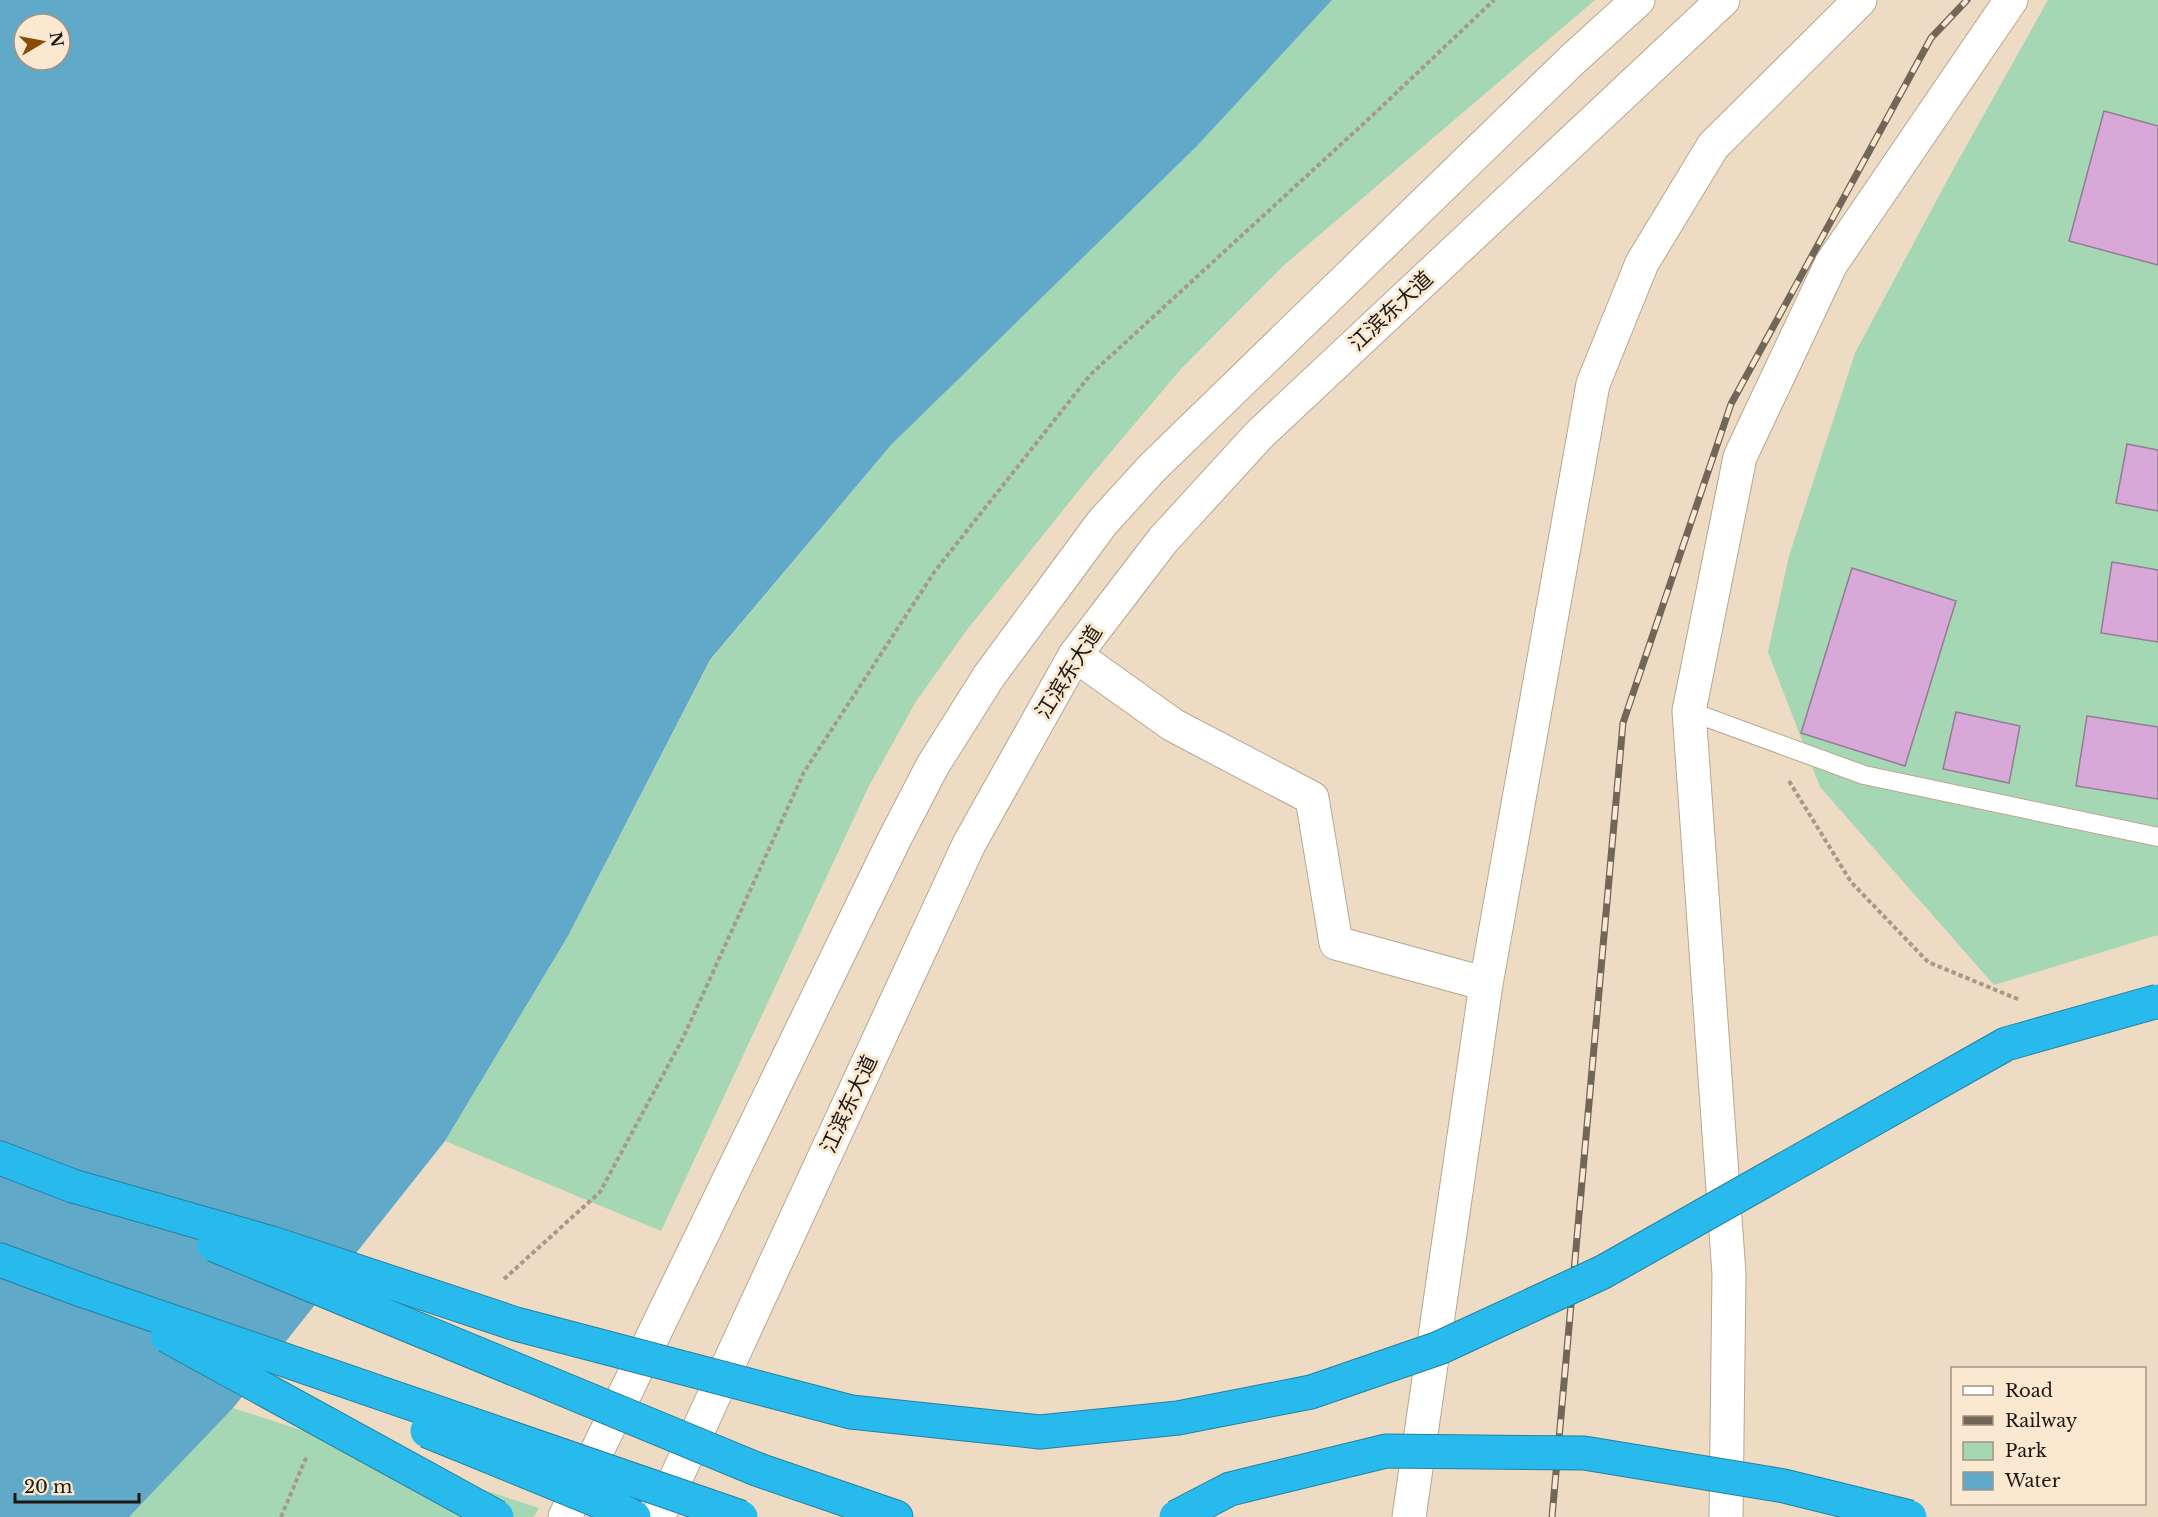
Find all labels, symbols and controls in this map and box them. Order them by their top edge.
north arrow [12,12,72,72]
text: N [46,30,68,49]
street label: 江滨东大道 [1344,266,1438,356]
street label: 江滨东大道 [1030,621,1108,723]
street label: 江滨东大道 [815,1051,883,1157]
legend [1951,1367,2146,1505]
text: Road [2005,1380,2053,1402]
text: Railway [2005,1410,2078,1432]
text: Park [2005,1440,2047,1462]
scale bar [15,1466,140,1504]
text: Water [2004,1470,2061,1492]
text: 20 m [24,1476,72,1498]

